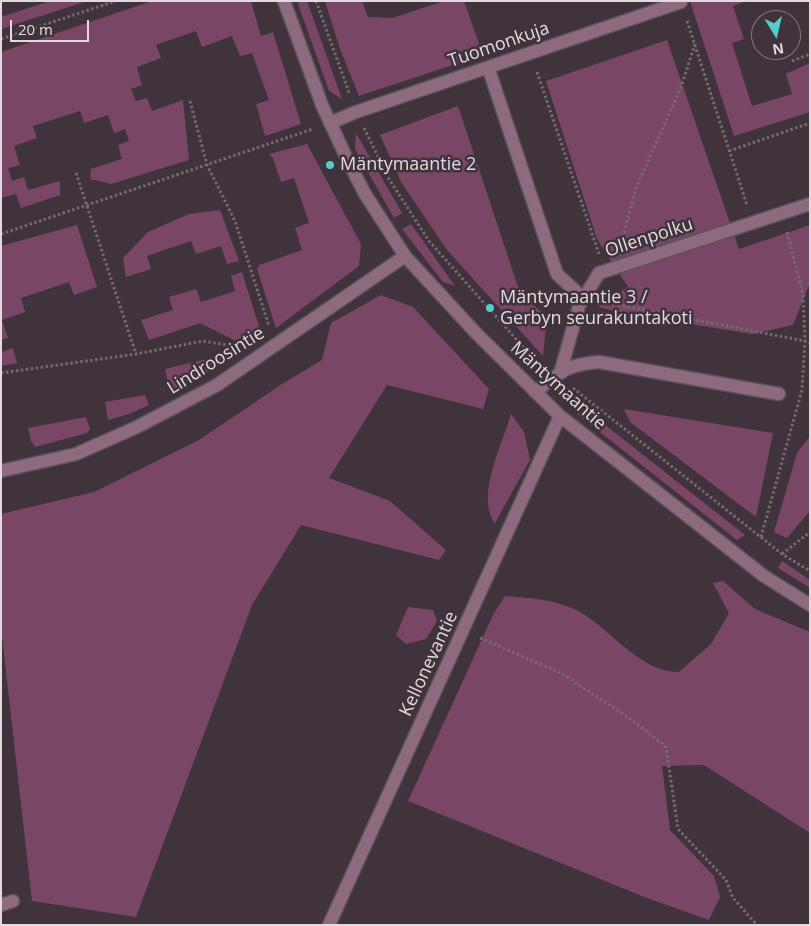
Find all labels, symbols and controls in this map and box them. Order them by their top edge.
scale bar [12,10,91,42]
north arrow [751,10,801,60]
street label: Tuomonkuja [446,18,552,72]
text: 20 m [18,19,53,39]
text: N [771,39,785,60]
place label: Mäntymaantie 2 [340,154,476,176]
marker: Mäntymaantie 2 [324,159,336,171]
street label: Ollenpolku [602,214,696,262]
place label: Mäntymaantie 3 / Gerbyn seurakuntakoti [500,287,693,330]
marker: Mäntymaantie 3 / Gerbyn seurakuntakoti [484,302,496,314]
street label: Lindroosintie [164,323,268,399]
street label: Mäntymaantie [506,337,610,435]
street label: Kellonevantie [395,608,463,720]

